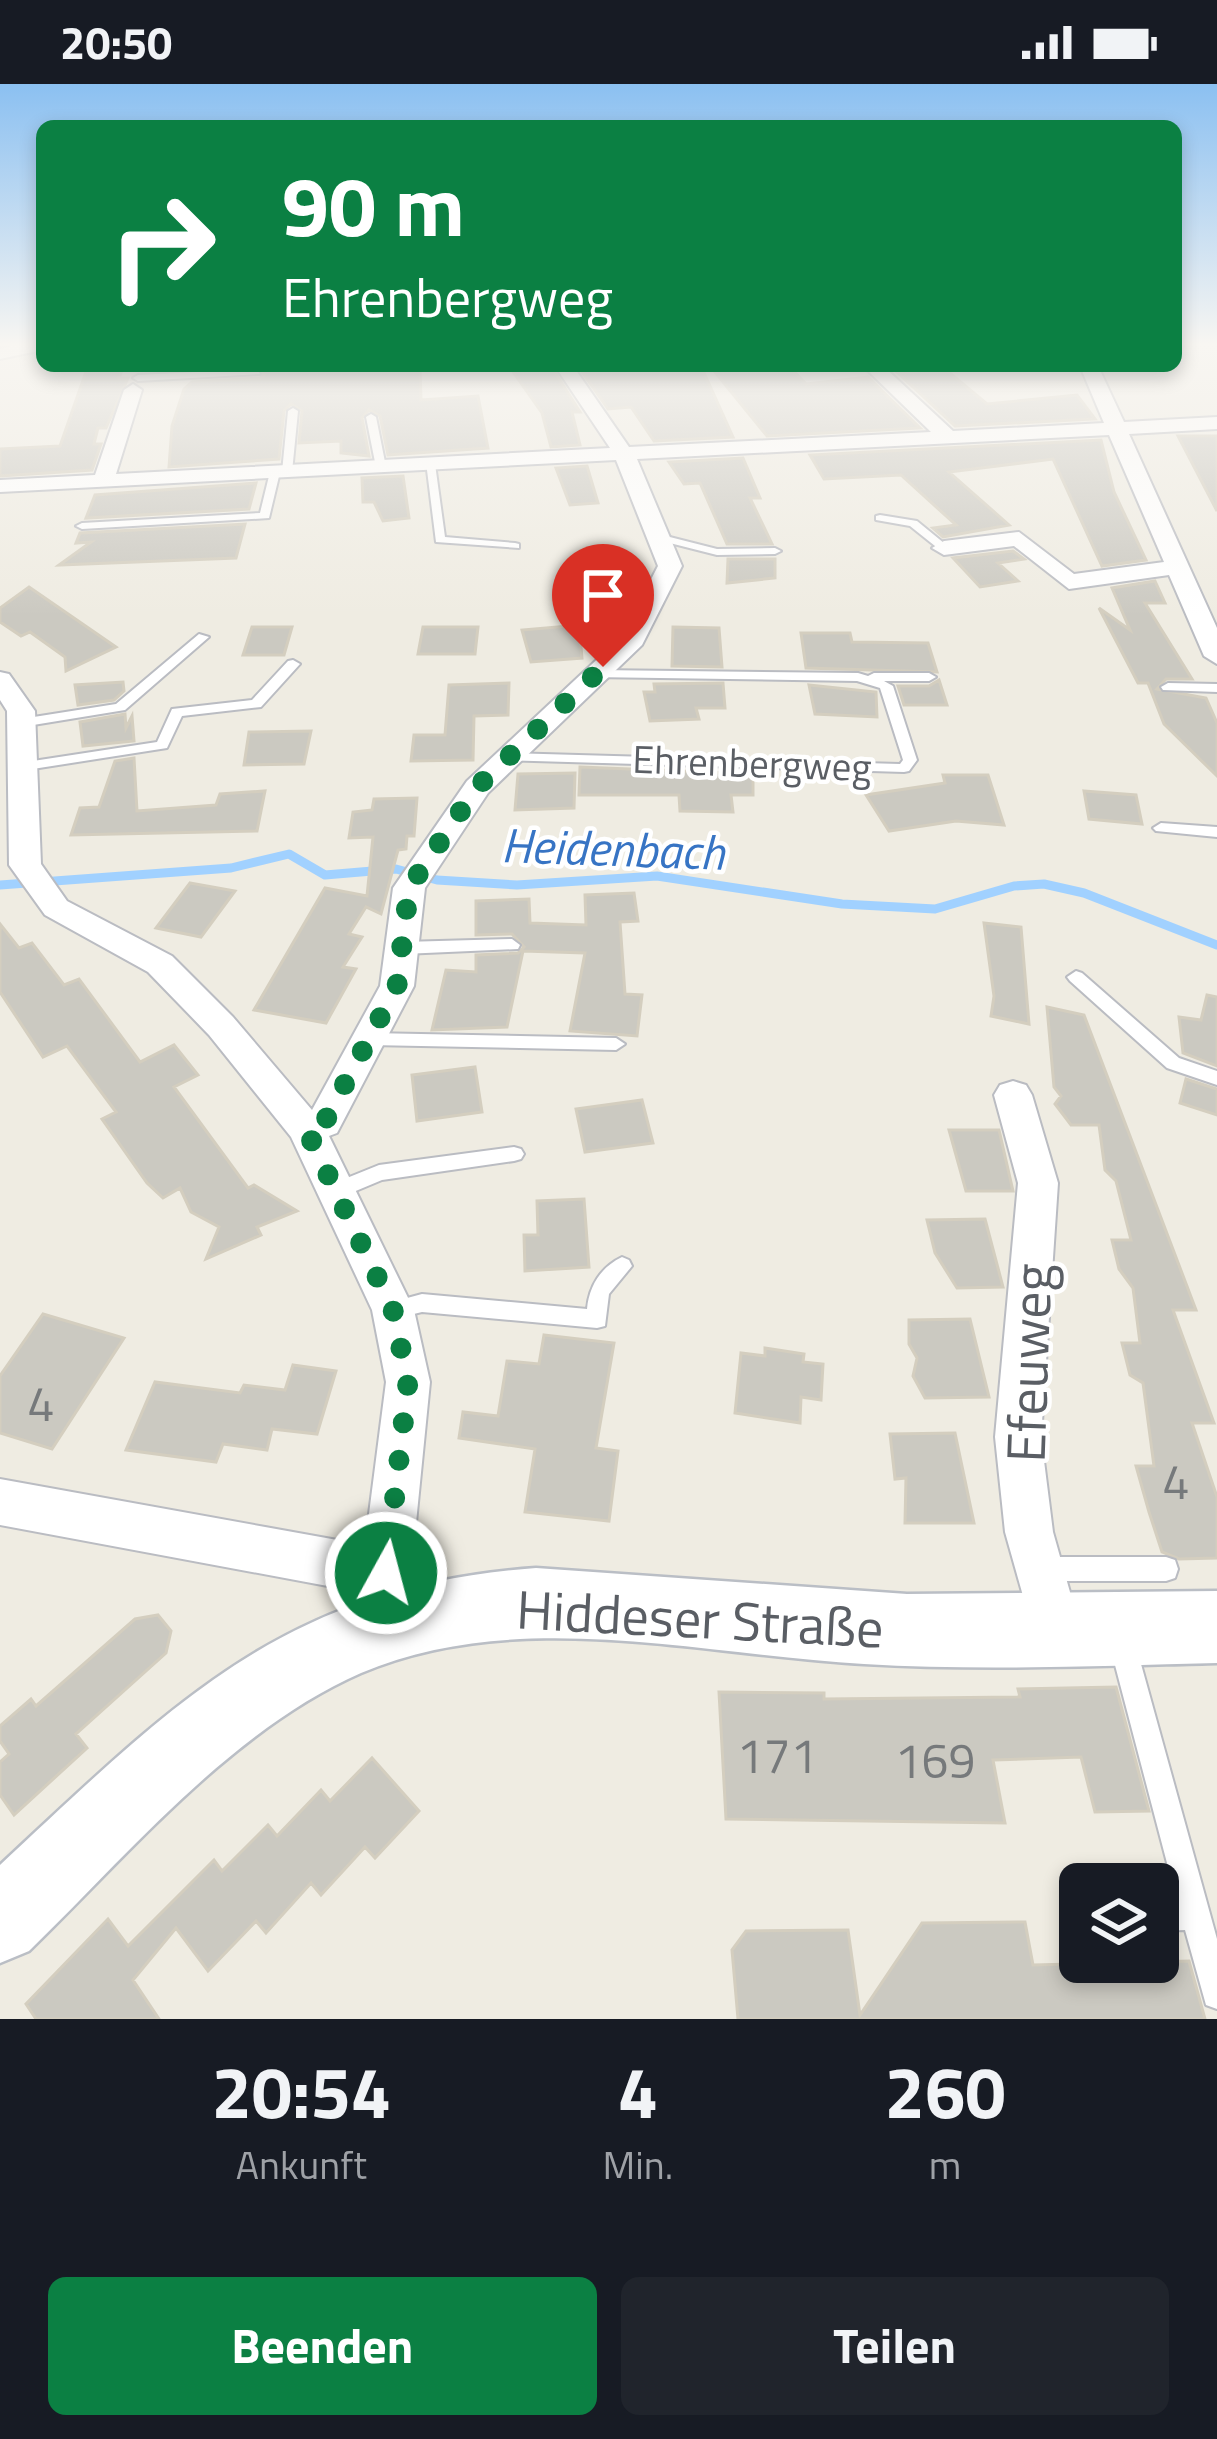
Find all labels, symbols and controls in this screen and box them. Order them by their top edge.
text: 20:50 [60,8,172,76]
text: 90 m [282,141,465,269]
icon: right [84,168,240,324]
text: Ehrenbergweg [282,256,613,338]
pin [552,544,654,667]
icon: arrive [570,562,636,628]
street label: Ehrenbergweg [632,729,872,796]
water label: Heidenbach [500,808,727,889]
street label: Efeuweg [984,1262,1072,1464]
house number: 4 [28,1367,54,1440]
house number: 4 [1163,1445,1189,1518]
position arrow [323,1510,449,1636]
street label: Hiddeser Straße [514,1567,886,1669]
house number: 171 [737,1719,817,1792]
house number: 169 [895,1724,975,1797]
map controls [1059,1863,1179,1983]
button: layers [1059,1863,1179,1983]
text: 20:54 [211,2036,391,2146]
text: 4 [618,2036,658,2146]
text: 260 [885,2036,1006,2146]
text: Ankunft [236,2135,367,2194]
text: Min. [603,2135,673,2194]
text: m [929,2135,961,2194]
button: Beenden [48,2277,597,2415]
button: Teilen [621,2277,1169,2415]

